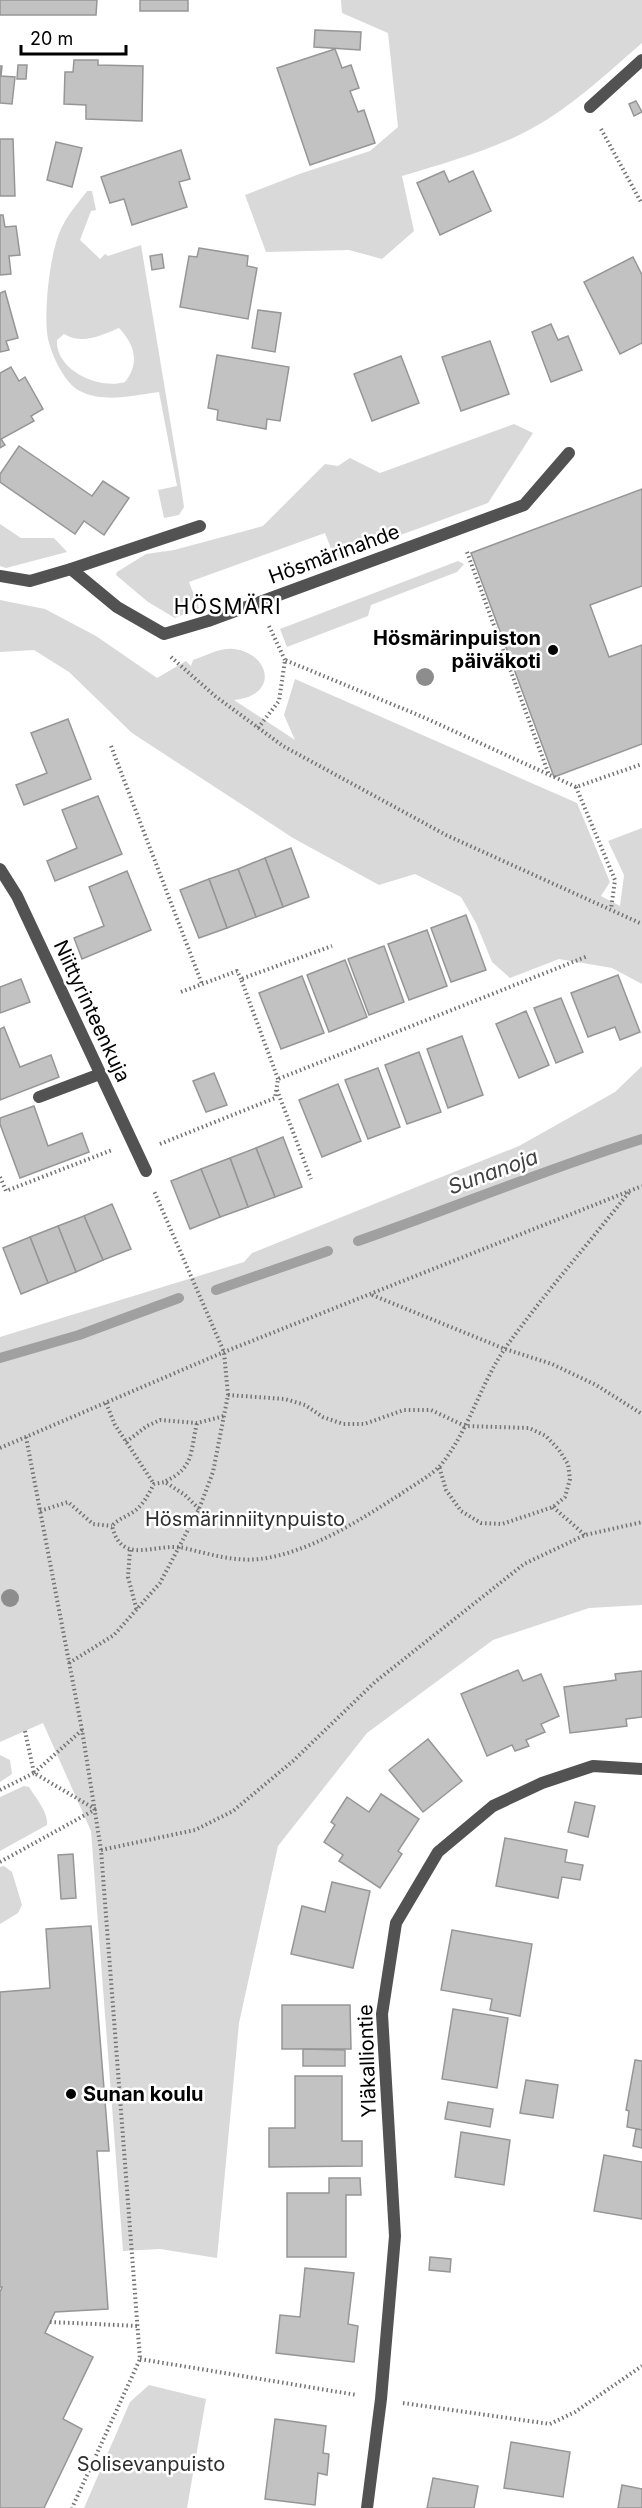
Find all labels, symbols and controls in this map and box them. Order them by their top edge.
scale bar [21,18,126,56]
text: 20 m [30,28,73,49]
street label: Hösmärinahde [265,519,403,589]
district label: HÖSMÄRI [174,593,282,619]
place label: Hösmärinpuiston päiväkoti [373,626,541,673]
marker: Hösmärinpuiston päiväkoti [546,643,560,657]
street label: Niittyrinteenkuja [49,936,135,1086]
water label: Sunanoja [444,1144,541,1199]
park label: Hösmärinniitynpuisto [145,1507,345,1531]
street label: Yläkalliontie [353,2004,381,2118]
place label: Sunan koulu [83,2082,204,2106]
marker: Sunan koulu [64,2087,78,2101]
park label: Solisevanpuisto [77,2452,225,2476]

